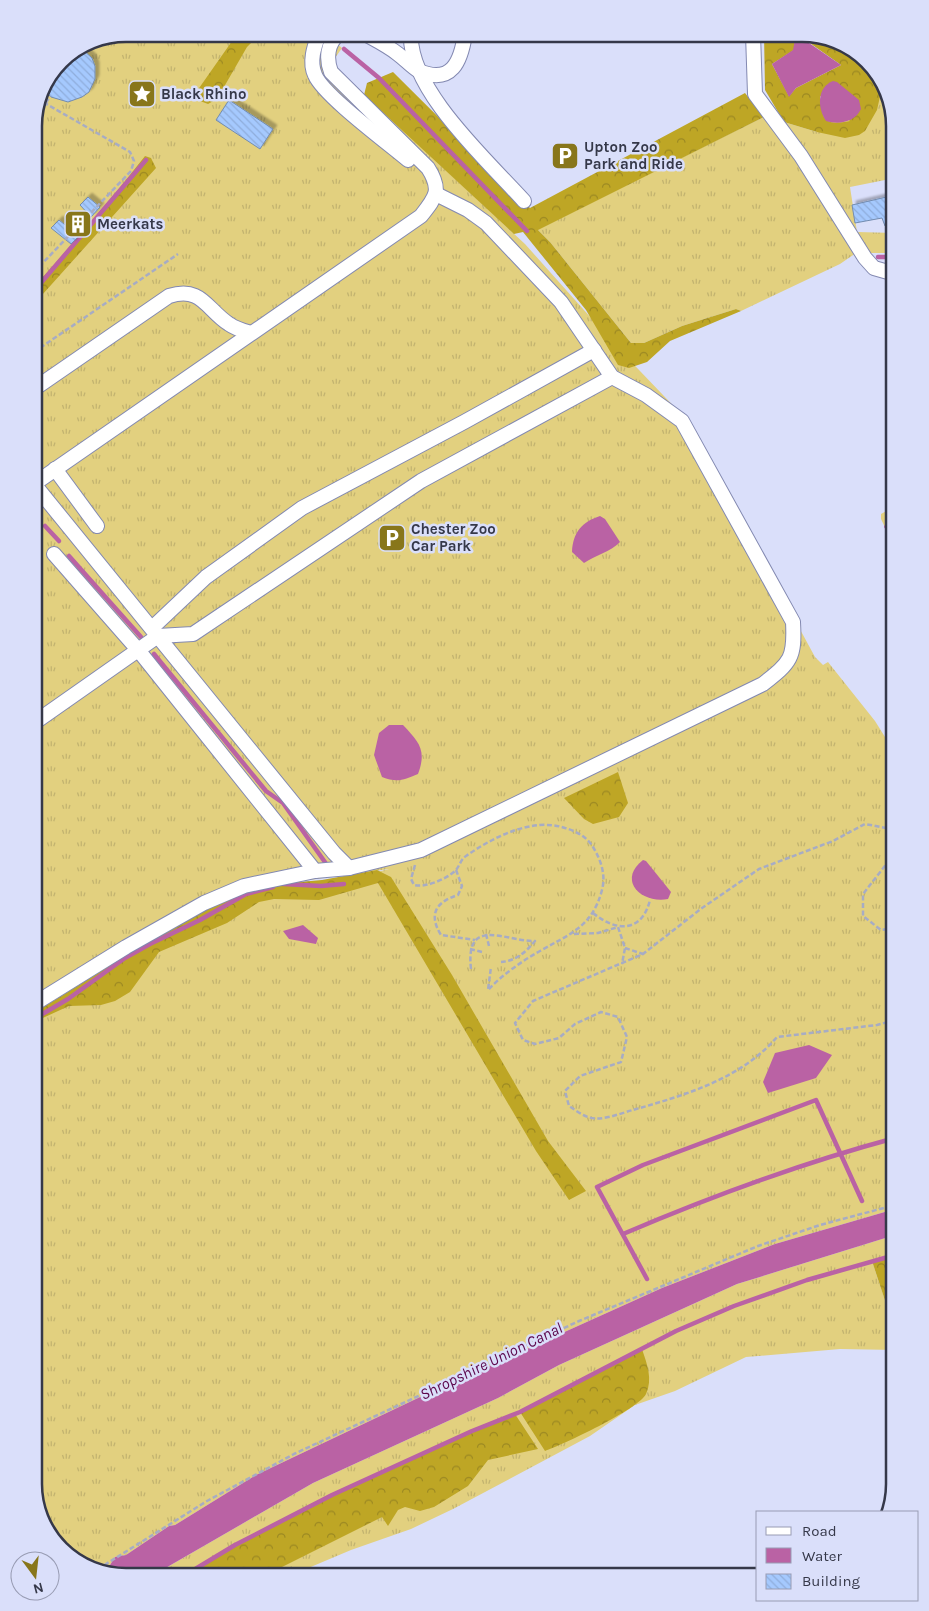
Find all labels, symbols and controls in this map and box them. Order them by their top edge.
place icon: Black Rhino [127,79,157,109]
place label: Black Rhino [161,85,246,103]
place label: Upton Zoo Park and Ride [584,138,683,173]
parking icon: Upton Zoo Park and Ride [550,141,580,171]
building icon: Meerkats [63,209,93,239]
place label: Meerkats [97,215,163,233]
place label: Chester Zoo Car Park [411,520,496,555]
parking icon: Chester Zoo Car Park [377,523,407,553]
water label: Shropshire Union Canal [417,1318,565,1404]
legend [756,1511,919,1601]
text: Road [802,1522,837,1540]
text: Water [802,1547,843,1565]
north arrow [10,1551,60,1601]
text: Building [802,1572,860,1590]
text: N [31,1579,45,1598]

